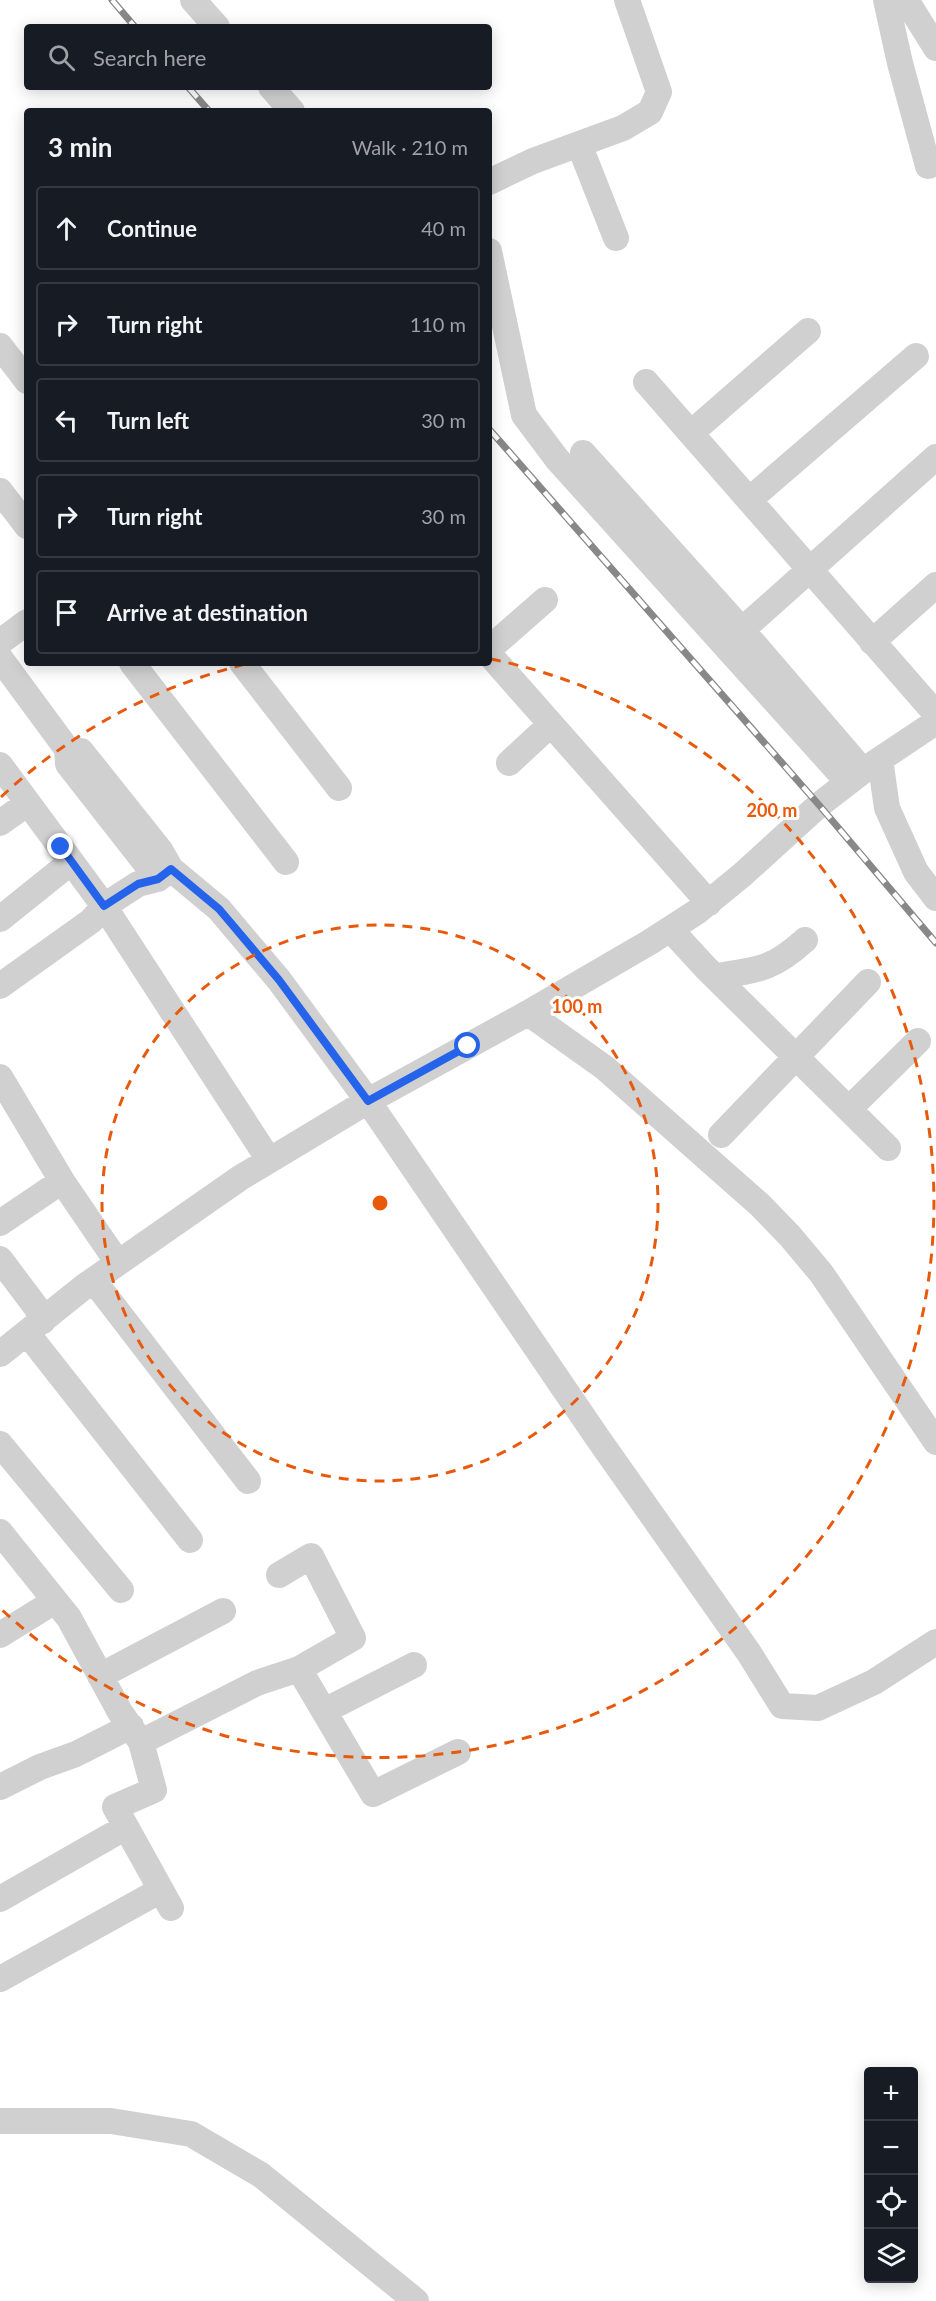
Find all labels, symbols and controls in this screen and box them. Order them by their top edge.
search box [24,24,492,90]
icon: search [45,41,78,74]
text: Search here [93,44,206,71]
text: 3 min [48,131,112,163]
text: Walk · 210 m [352,135,468,159]
icon: ahead [50,212,83,245]
text: Continue [107,215,197,242]
text: 40 m [421,216,466,240]
icon: right [50,308,83,341]
text: Turn right [107,311,202,338]
text: 110 m [410,312,466,336]
icon: left [50,404,83,437]
text: Turn left [107,407,189,434]
text: 30 m [421,408,466,432]
icon: right [50,500,83,533]
text: Turn right [107,503,202,530]
text: 30 m [421,504,466,528]
icon: arrive [50,596,83,629]
text: Arrive at destination [107,599,308,626]
text: 200 m [747,799,797,821]
route end [47,833,73,859]
text: 100 m [552,995,602,1017]
route start [454,1032,480,1058]
centre of rings [370,1193,390,1213]
map controls [864,2067,918,2283]
button: + [864,2067,918,2121]
button: − [864,2121,918,2175]
button: locate [864,2175,918,2229]
button: layers [864,2229,918,2283]

